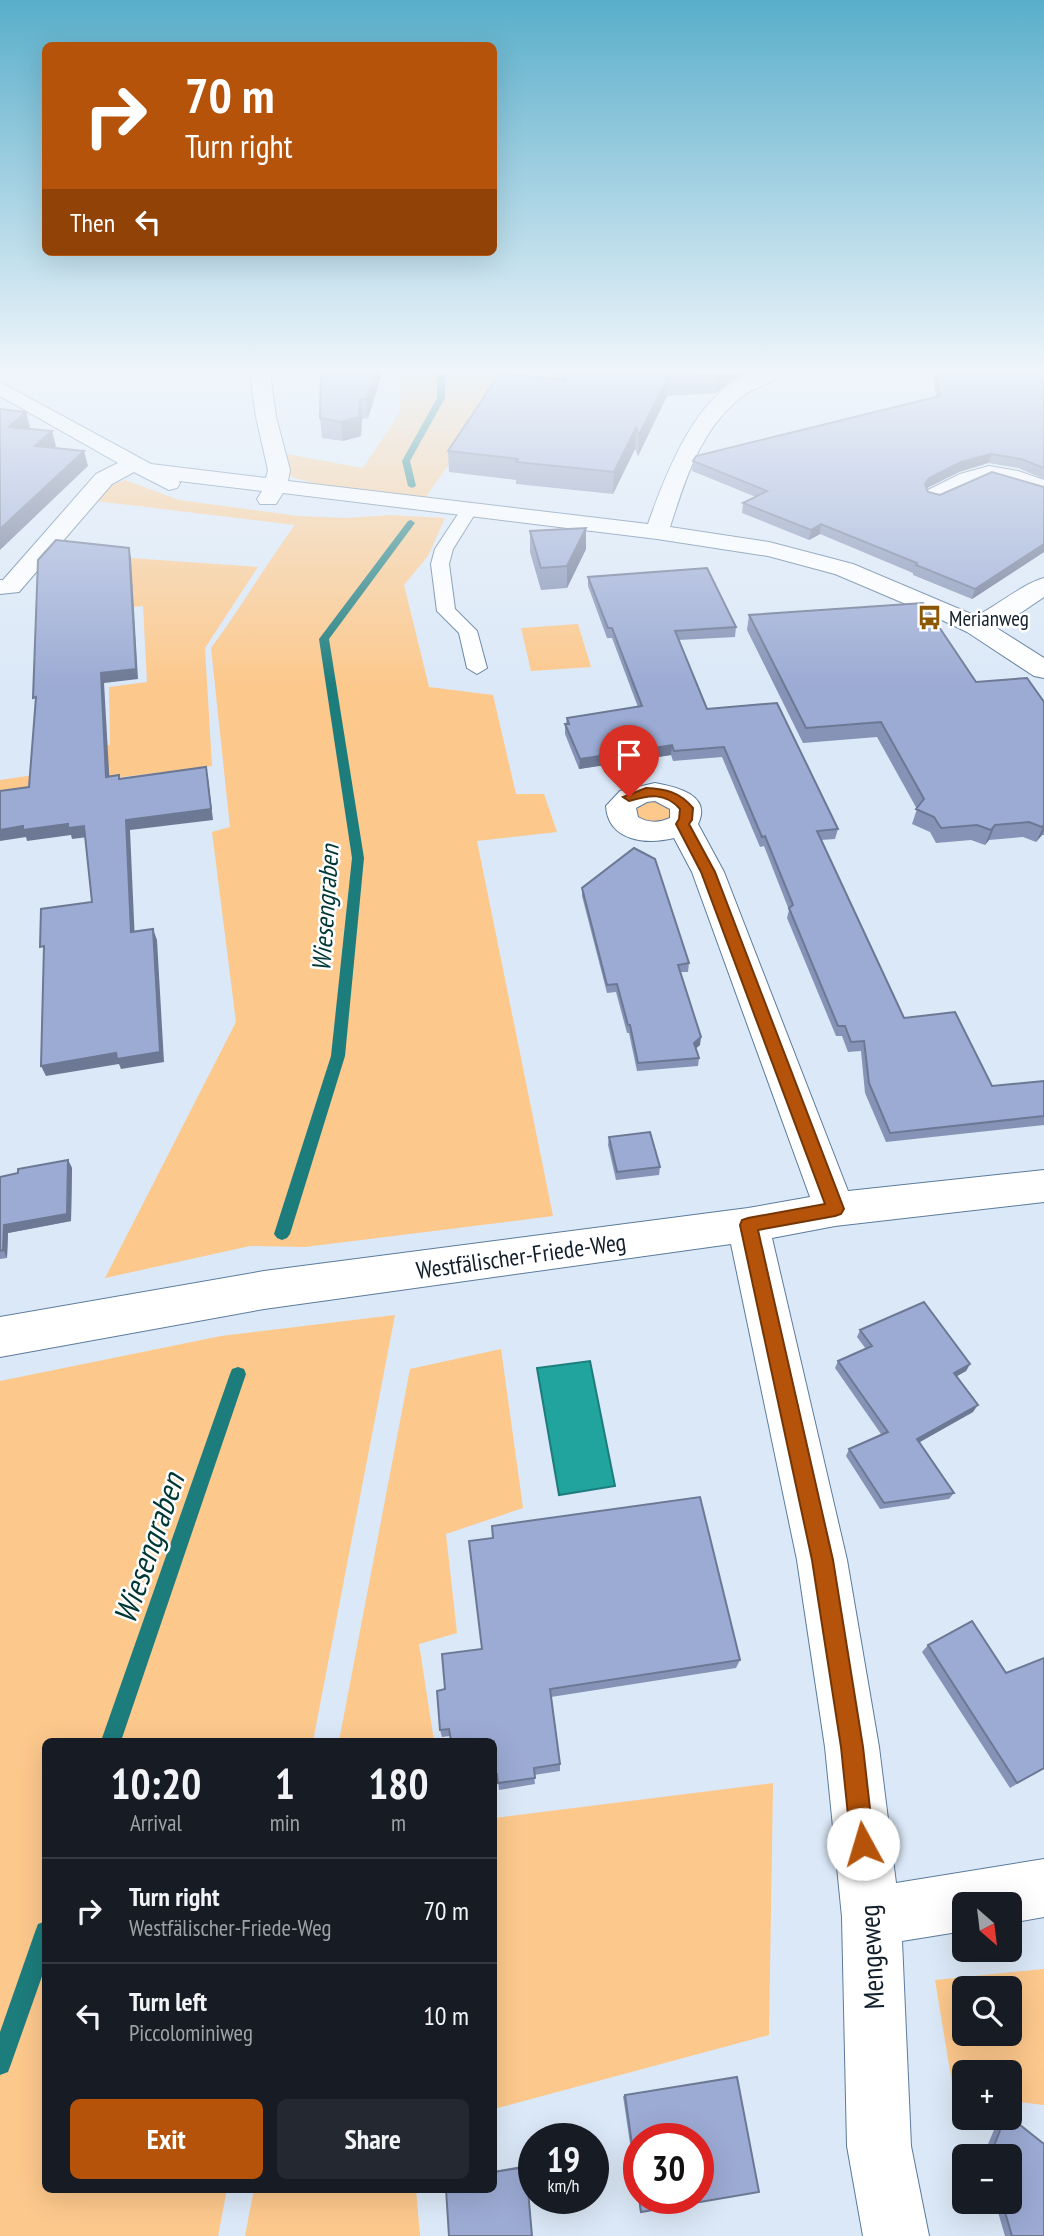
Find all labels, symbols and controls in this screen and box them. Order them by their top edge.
text: 70 m [185,63,274,127]
icon: right [70,70,161,161]
text: Turn right [185,125,293,167]
icon: left [129,203,167,241]
text: Then [70,206,115,239]
bus stop icon: Merianweg [915,604,943,632]
place label: Merianweg [949,605,1029,632]
pin [599,725,659,797]
icon: arrive [610,736,648,774]
water label: Wiesengraben [304,842,346,972]
street label: Westfälischer-Friede-Weg [414,1226,628,1286]
water label: Wiesengraben [103,1465,194,1629]
text: 10:20 [110,1756,201,1811]
text: 1 [275,1756,295,1811]
text: 180 [368,1756,429,1811]
position arrow [826,1807,900,1881]
text: Arrival [130,1808,182,1837]
text: min [270,1808,300,1837]
text: m [391,1808,406,1837]
text: Turn right [129,1880,220,1913]
icon: right [70,1892,108,1930]
north arrow [952,1892,1022,1962]
map controls [952,1892,1022,2214]
text: 70 m [423,1894,469,1927]
street label: Mengeweg [850,1904,892,2010]
text: Westfälischer-Friede-Weg [129,1913,331,1942]
button: search [952,1976,1022,2046]
text: Turn left [129,1985,207,2018]
icon: left [70,1997,108,2035]
text: 10 m [423,1999,469,2032]
text: Piccolominiweg [129,2018,253,2047]
button: + [952,2060,1022,2130]
button: Exit [70,2099,263,2179]
button: Share [277,2099,469,2179]
speed limit sign: 30 [623,2123,714,2214]
text: 19 [547,2136,580,2182]
button: − [952,2144,1022,2214]
text: km/h [548,2174,579,2197]

